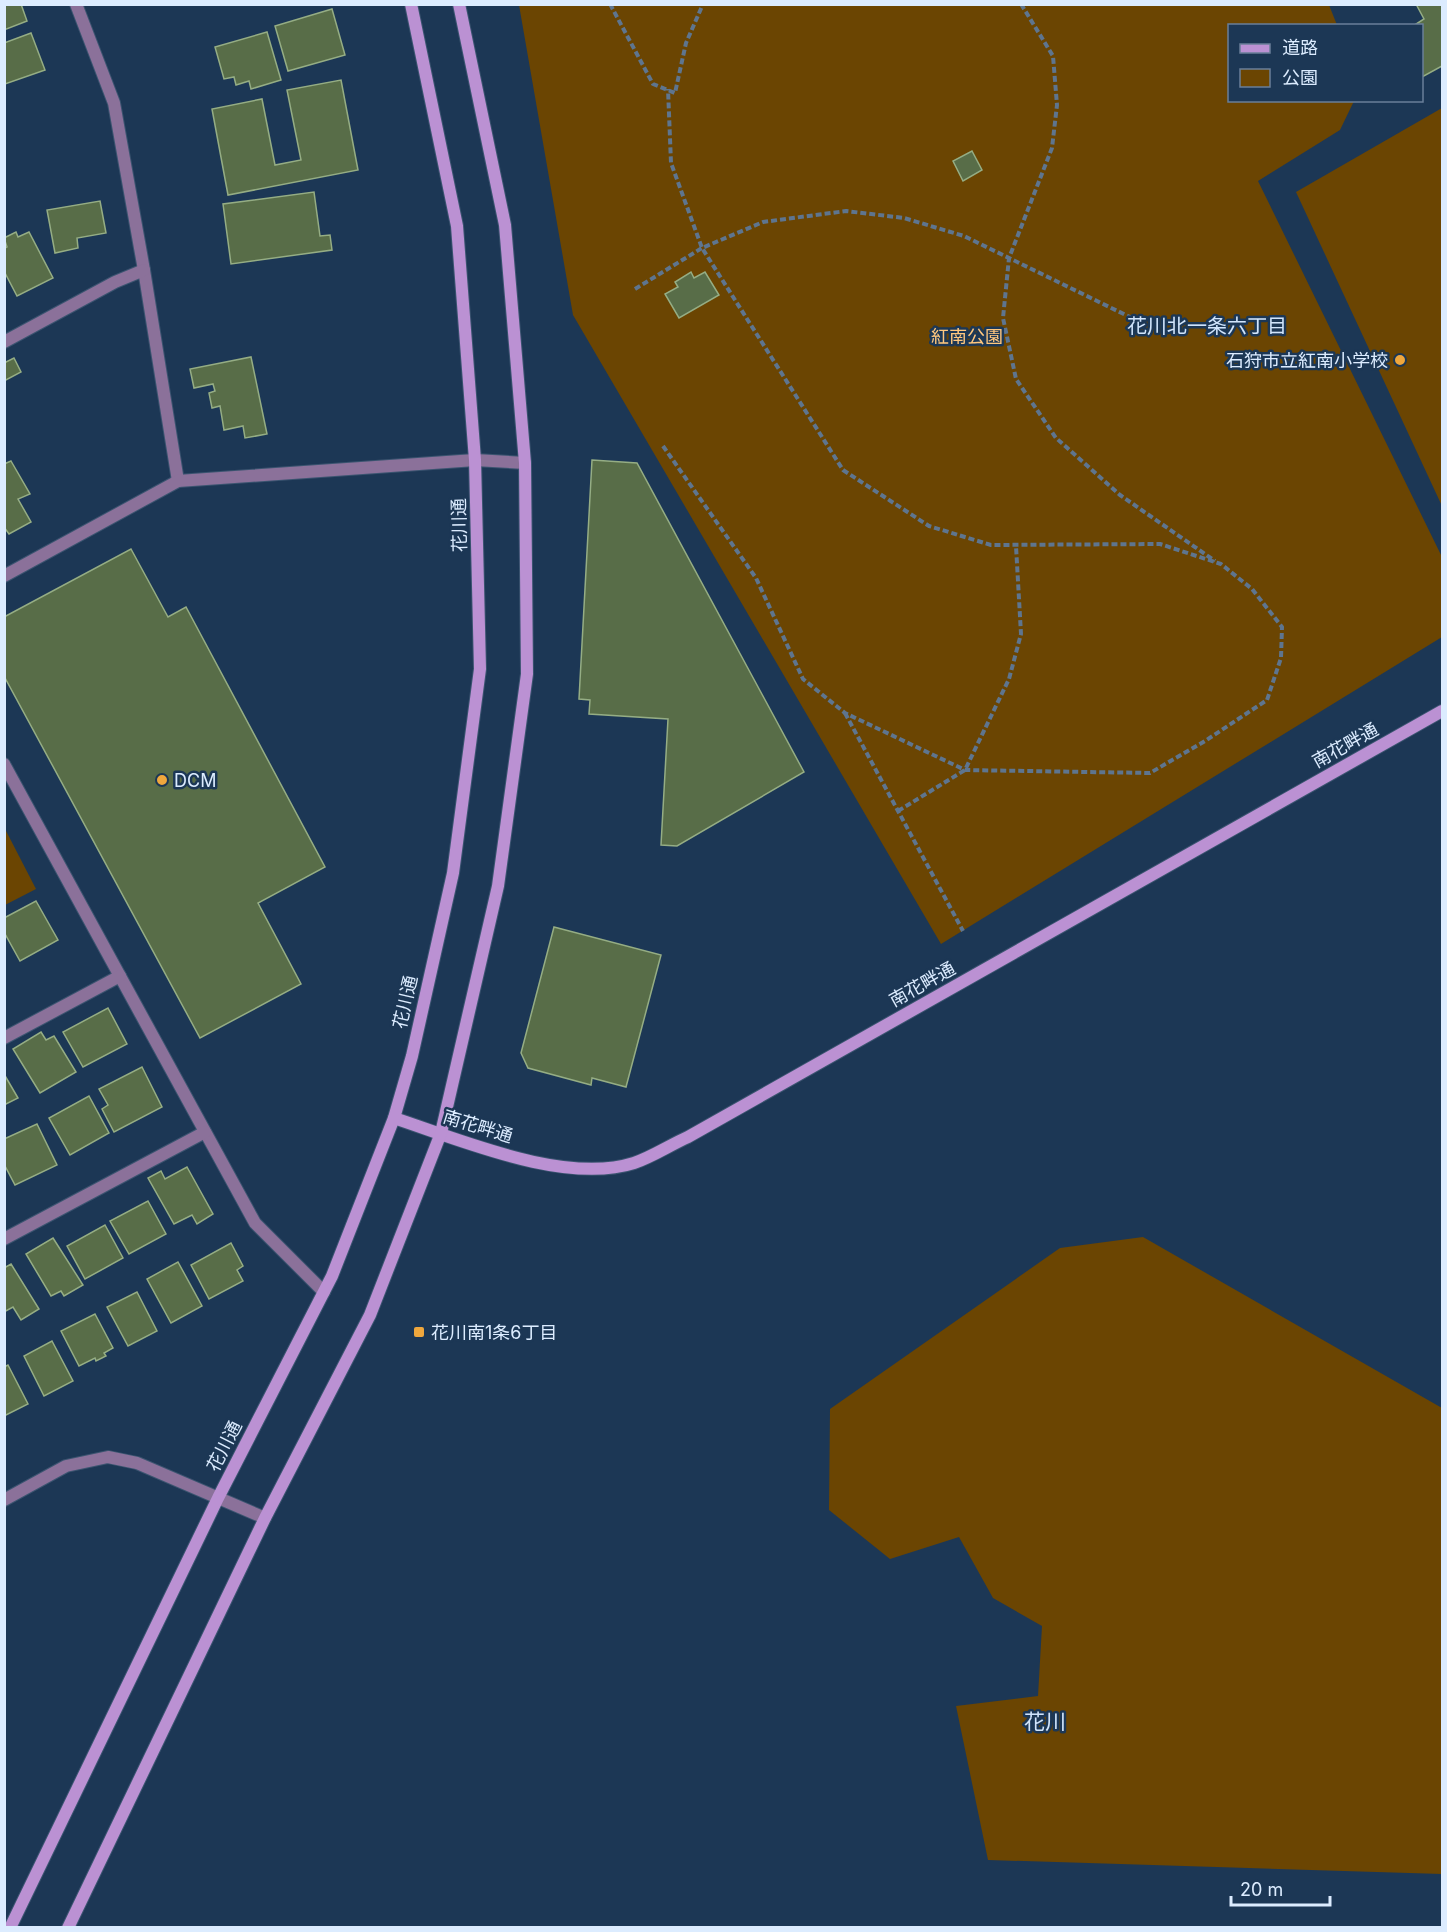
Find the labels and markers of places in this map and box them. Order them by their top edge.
place label: 石狩市立紅南小学校 [1226,350,1388,371]
marker: 石狩市立紅南小学校 [1393,353,1407,367]
place label: DCM [174,770,216,791]
marker: DCM [155,773,169,787]
place label: 花川南1条6丁目 [431,1322,557,1343]
marker: 花川南1条6丁目 [412,1325,426,1339]

